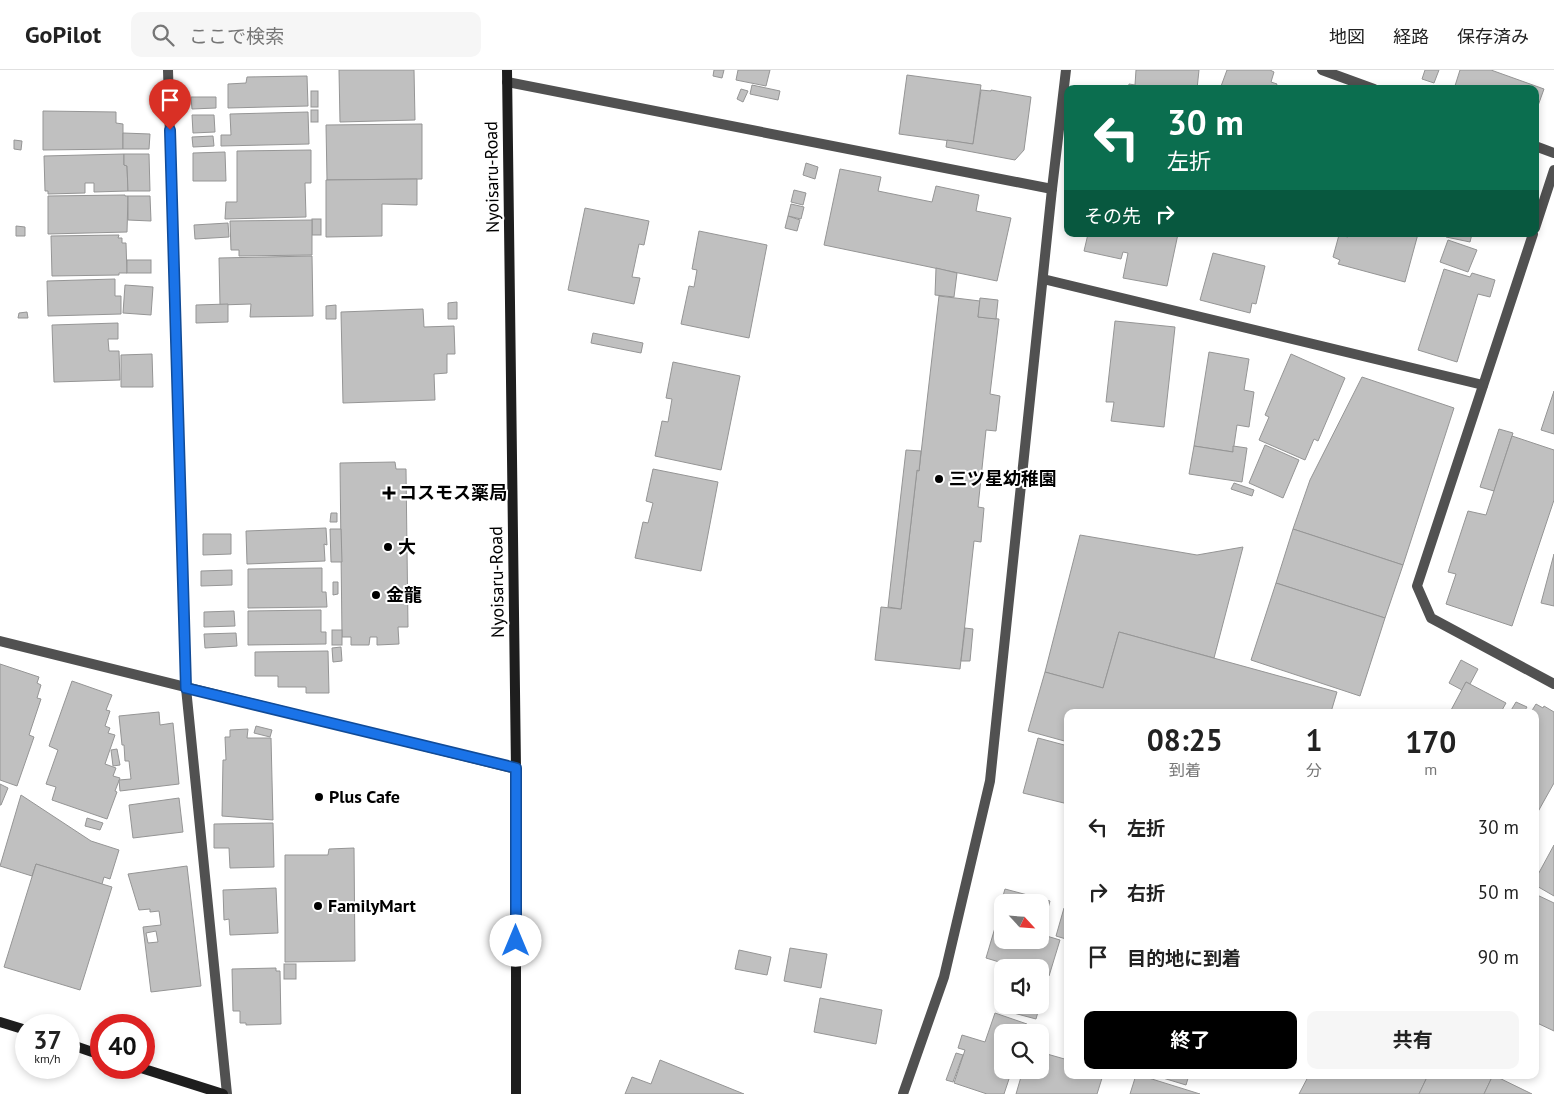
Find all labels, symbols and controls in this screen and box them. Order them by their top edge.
search box [131,12,481,57]
text: GoPilot [25,19,101,50]
icon: search [149,21,177,49]
text: ここで検索 [189,24,284,48]
text: 地図 [1329,25,1365,48]
text: 経路 [1393,25,1429,48]
text: 保存済み [1457,25,1529,48]
pin [149,79,191,130]
icon: arrive [156,86,184,114]
text: 30 m [1167,99,1244,145]
icon: left [1084,105,1149,170]
street label: Nyoisaru-Road [479,121,504,233]
text: 左折 [1167,147,1211,175]
icon: right [1151,200,1179,228]
text: その先 [1084,204,1141,228]
place label: 三ツ星幼稚園 [949,467,1057,490]
marker: 三ツ星幼稚園 [933,473,945,485]
place label: コスモス薬局 [399,481,507,504]
marker: コスモス薬局 [383,487,395,499]
street label: Nyoisaru-Road [484,526,509,638]
place label: 大 [398,535,416,558]
marker: 大 [382,541,394,553]
place label: 金龍 [386,583,422,606]
marker: 金龍 [370,589,382,601]
text: 08:25 [1147,720,1223,759]
text: 1 [1306,720,1323,759]
text: 170 [1405,722,1456,761]
text: m [1424,759,1437,779]
text: 到着 [1169,760,1201,780]
text: 分 [1306,760,1322,780]
place label: Plus Cafe [329,785,400,808]
marker: Plus Cafe [313,791,325,803]
icon: left [1084,813,1112,841]
text: 30 m [1478,815,1519,839]
text: 左折 [1127,816,1165,840]
icon: right [1084,878,1112,906]
text: 50 m [1478,880,1519,904]
text: 右折 [1127,881,1165,905]
place label: FamilyMart [328,894,416,917]
north arrow [994,894,1049,949]
map controls [994,894,1049,1079]
marker: FamilyMart [312,900,324,912]
position arrow [489,914,541,966]
icon: arrive [1084,943,1112,971]
text: 90 m [1478,945,1519,969]
text: 目的地に到着 [1127,946,1241,970]
button: sound [994,959,1049,1014]
button: 終了 [1084,1011,1297,1069]
button: 共有 [1307,1011,1519,1069]
speed limit sign: 40 [90,1014,155,1079]
text: 37 [33,1024,62,1056]
button: search [994,1024,1049,1079]
text: km/h [34,1051,61,1066]

